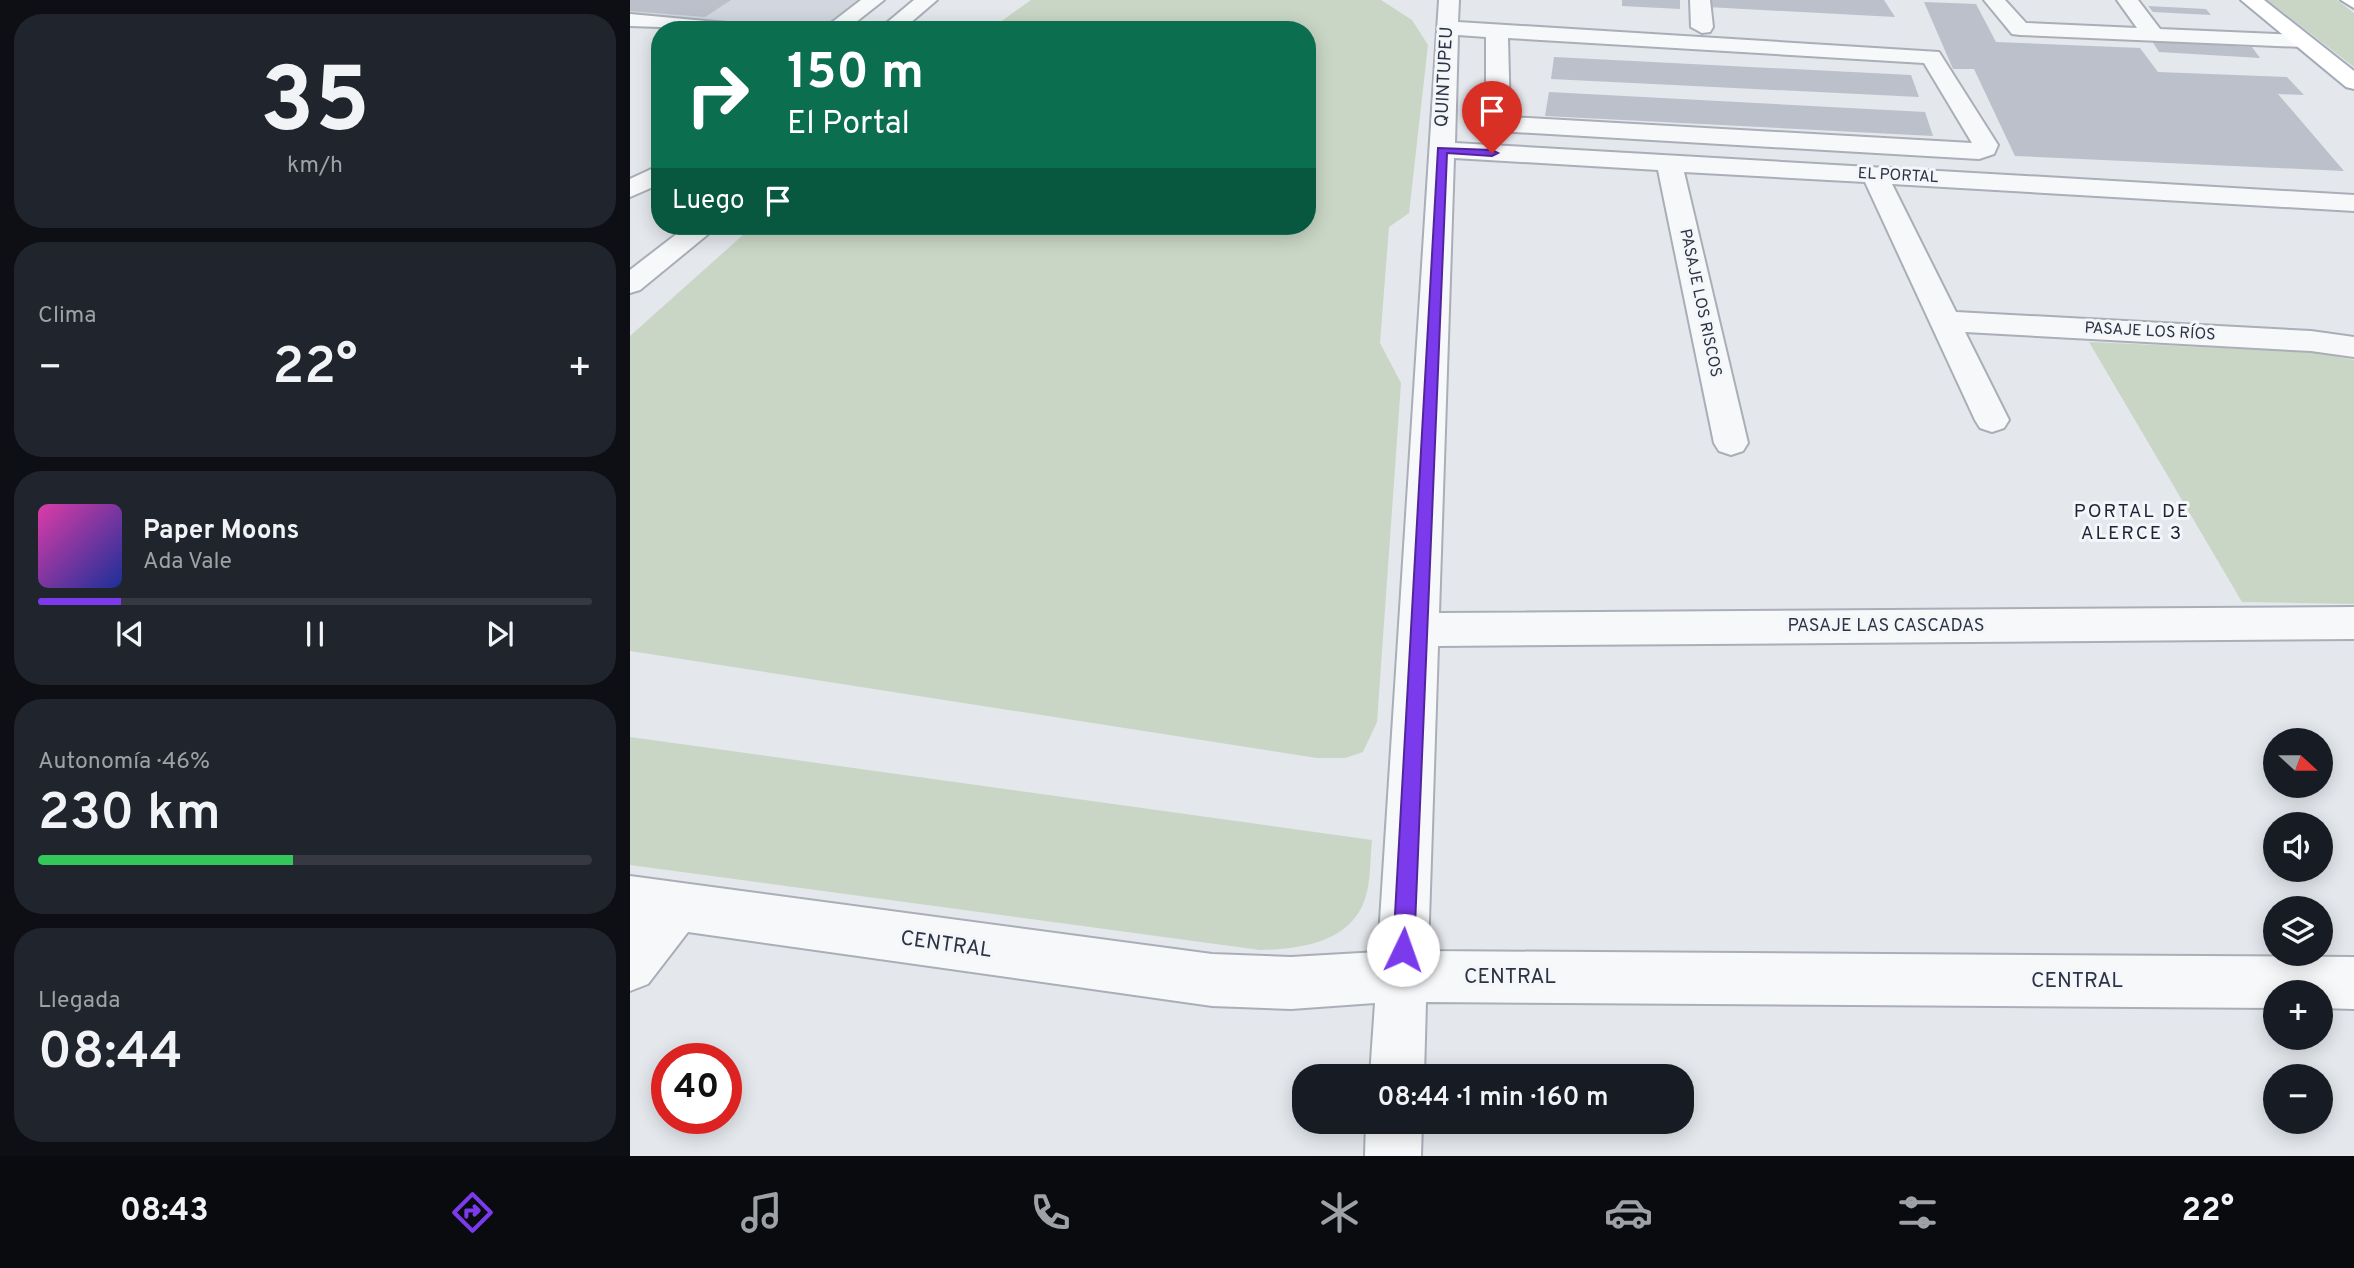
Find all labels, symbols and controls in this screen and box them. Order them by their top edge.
street label: QUINTUPEU [1431,26,1459,128]
text: 150 m [787,44,924,106]
text: 35 [260,49,370,164]
icon: right [672,49,763,140]
pin [1462,81,1522,153]
icon: arrive [1473,92,1511,130]
text: El Portal [787,105,910,145]
text: km/h [287,152,343,181]
street label: EL PORTAL [1857,164,1939,188]
icon: arrive [759,182,797,220]
text: Luego [672,185,745,218]
street label: PASAJE LOS RISCOS [1675,227,1725,379]
text: Clima [38,302,96,331]
street label: PASAJE LOS RÍOS [2084,317,2216,345]
text: 22° [272,336,358,402]
text: − [38,345,63,394]
text: + [567,345,592,394]
district label: PORTAL DE ALERCE 3 [2074,500,2190,546]
text: Paper Moons [143,515,299,548]
text: Ada Vale [143,548,232,577]
icon: previous [111,615,149,653]
icon: pause [296,615,334,653]
icon: next [481,615,519,653]
street label: PASAJE LAS CASCADAS [1787,615,1985,638]
north arrow [2263,728,2333,798]
map controls [2263,728,2333,1134]
text: Autonomía · 46% [38,748,210,777]
text: 230 km [38,782,221,848]
button: sound [2263,812,2333,882]
button: layers [2263,896,2333,966]
position arrow [1366,913,1440,987]
street label: CENTRAL [899,925,994,965]
street label: CENTRAL [1464,964,1556,991]
street label: CENTRAL [2031,968,2123,995]
button: + [2263,980,2333,1050]
text: Llegada [38,987,120,1016]
text: 08:44 [38,1021,183,1087]
speed limit sign: 40 [651,1043,742,1134]
button: − [2263,1064,2333,1134]
text: 08:44 · 1 min · 160 m [1378,1082,1608,1115]
icon: directions [448,1188,497,1237]
icon: music [737,1188,786,1237]
icon: phone [1026,1188,1075,1237]
icon: climate [1315,1188,1364,1237]
icon: car [1604,1188,1653,1237]
icon: filters [1893,1188,1942,1237]
text: 08:43 [120,1192,209,1232]
text: 22° [2182,1192,2234,1232]

